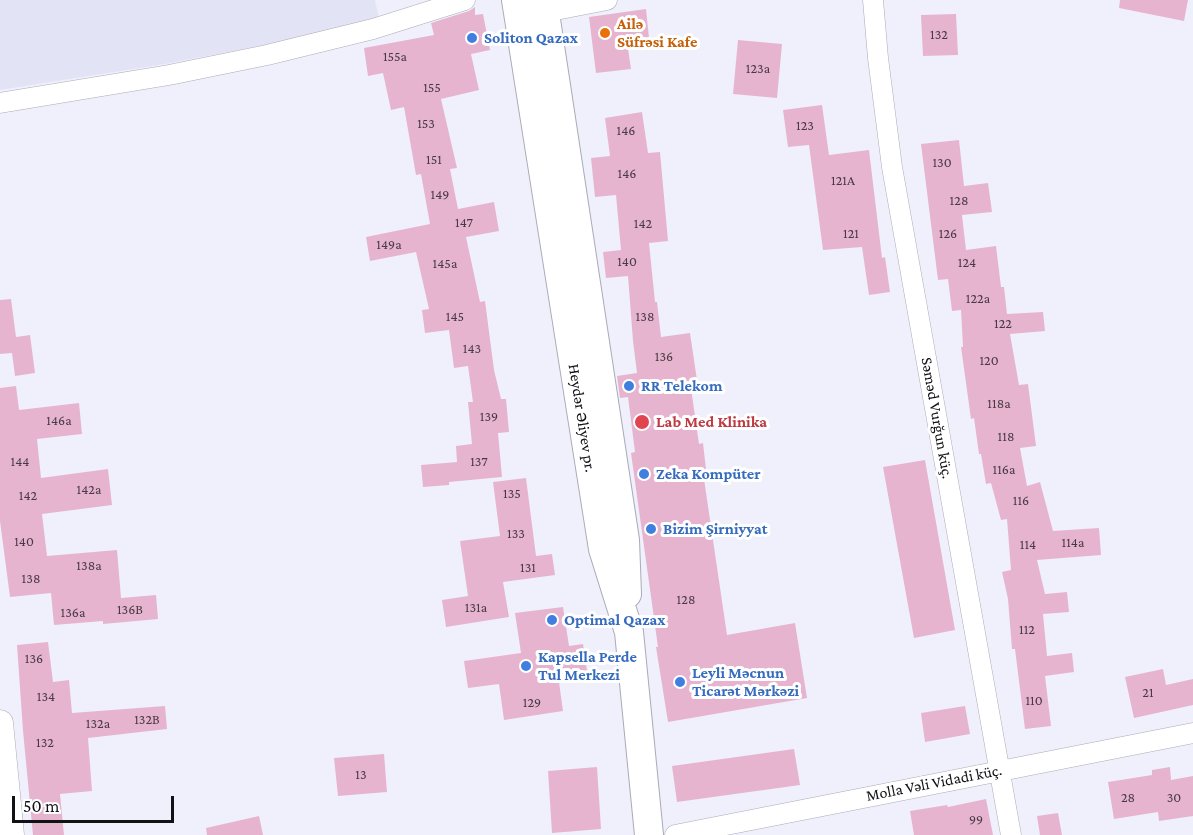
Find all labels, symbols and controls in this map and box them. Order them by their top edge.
place label: Ailə Süfrəsi Kafe [617,14,697,52]
marker: Ailə Süfrəsi Kafe [598,26,612,40]
house number: 132 [930,27,948,43]
place label: Soliton Qazax [484,28,578,48]
marker: Soliton Qazax [465,31,479,45]
house number: 155a [383,49,407,65]
house number: 123a [746,61,770,77]
house number: 155 [423,80,441,96]
house number: 153 [417,116,435,132]
house number: 123 [796,118,814,134]
house number: 146 [617,123,635,139]
house number: 151 [426,152,442,168]
house number: 130 [932,155,952,171]
house number: 146 [618,166,636,182]
house number: 121A [831,173,855,189]
house number: 149 [431,187,449,203]
house number: 128 [950,193,968,209]
house number: 147 [455,215,473,231]
house number: 142 [634,216,652,232]
house number: 121 [843,226,859,242]
house number: 126 [939,226,957,242]
house number: 149a [376,237,402,253]
house number: 140 [617,254,637,270]
house number: 124 [958,255,976,271]
house number: 145a [433,256,457,272]
house number: 122a [966,291,990,307]
house number: 145 [446,309,464,325]
house number: 138 [636,309,654,325]
house number: 122 [994,316,1012,332]
house number: 143 [463,341,481,357]
house number: 136 [655,349,673,365]
house number: 120 [979,353,999,369]
street label: Səməd Vurğun küç. [917,356,957,480]
street label: Heydər Əliyev pr. [564,362,600,474]
place label: RR Telekom [641,376,722,396]
marker: RR Telekom [622,379,636,393]
house number: 118a [987,396,1011,412]
house number: 139 [480,409,498,425]
place label: Lab Med Klinika [656,412,767,432]
house number: 146a [46,413,72,429]
marker: Lab Med Klinika [633,413,651,431]
house number: 118 [998,429,1014,445]
house number: 144 [11,454,29,470]
house number: 137 [470,454,488,470]
house number: 116a [993,462,1015,478]
place label: Zeka Kompüter [656,464,761,484]
marker: Zeka Kompüter [637,467,651,481]
house number: 142a [77,482,101,498]
house number: 135 [503,486,521,502]
house number: 142 [19,488,37,504]
house number: 116 [1013,493,1029,509]
place label: Bizim Şirniyyat [663,519,767,539]
marker: Bizim Şirniyyat [644,522,658,536]
house number: 133 [507,526,525,542]
house number: 140 [14,534,34,550]
house number: 114a [1062,535,1084,551]
house number: 114 [1020,537,1036,553]
house number: 138a [76,558,102,574]
house number: 131 [520,560,536,576]
house number: 138 [22,571,40,587]
house number: 128 [677,592,695,608]
house number: 131a [465,600,487,616]
house number: 136B [117,602,143,618]
house number: 136a [61,605,85,621]
place label: Optimal Qazax [564,610,665,630]
marker: Optimal Qazax [545,613,559,627]
house number: 112 [1019,622,1035,638]
place label: Kapsella Perde Tul Merkezi [538,647,637,685]
house number: 136 [25,651,43,667]
marker: Kapsella Perde Tul Merkezi [519,659,533,673]
place label: Leyli Məcnun Ticarət Mərkəzi [692,663,799,701]
marker: Leyli Məcnun Ticarət Mərkəzi [673,675,687,689]
house number: 21 [1142,685,1154,701]
house number: 134 [37,689,55,705]
house number: 110 [1025,693,1043,709]
house number: 129 [523,695,541,711]
house number: 132B [134,712,160,728]
house number: 132a [86,716,110,732]
house number: 132 [36,735,54,751]
street label: Molla Vəli Vidadi küç. [865,760,1003,806]
house number: 13 [355,767,367,783]
scale bar [15,784,177,822]
house number: 28 [1121,790,1135,806]
house number: 30 [1167,790,1181,806]
text: 50 m [23,796,60,816]
house number: 99 [969,812,983,828]

